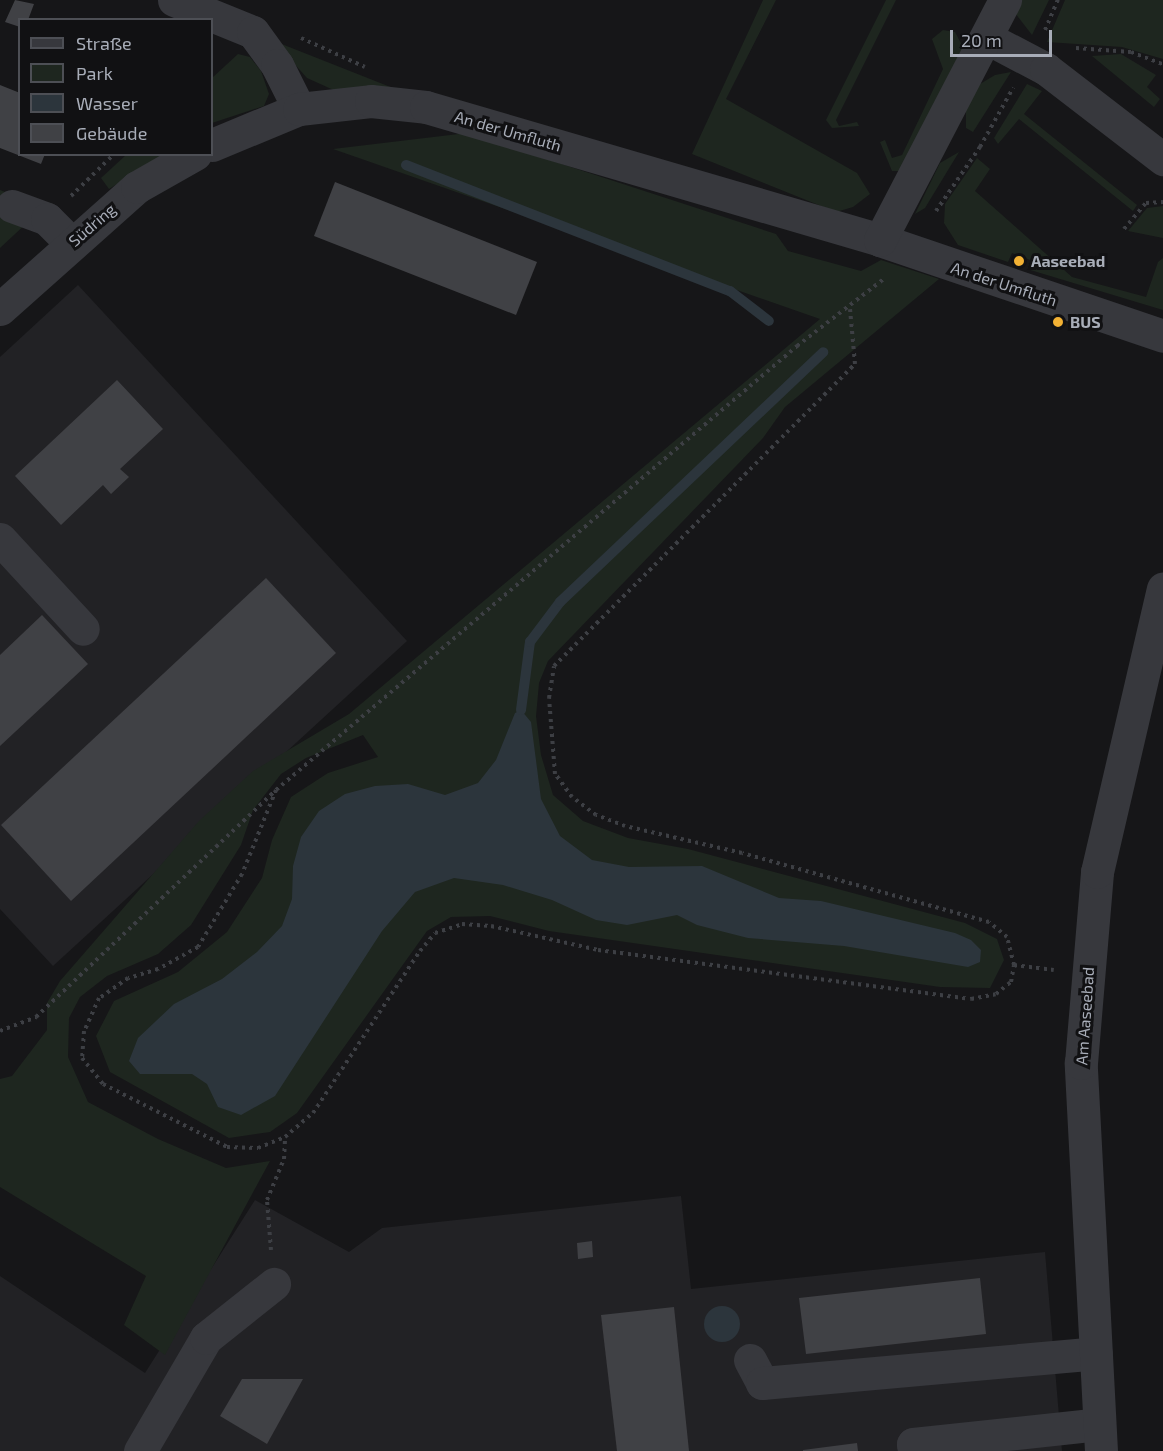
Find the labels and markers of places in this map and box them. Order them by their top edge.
place label: Aaseebad [1031,251,1105,271]
marker: Aaseebad [1012,254,1026,268]
place label: BUS [1070,312,1101,332]
marker: BUS [1051,315,1065,329]

